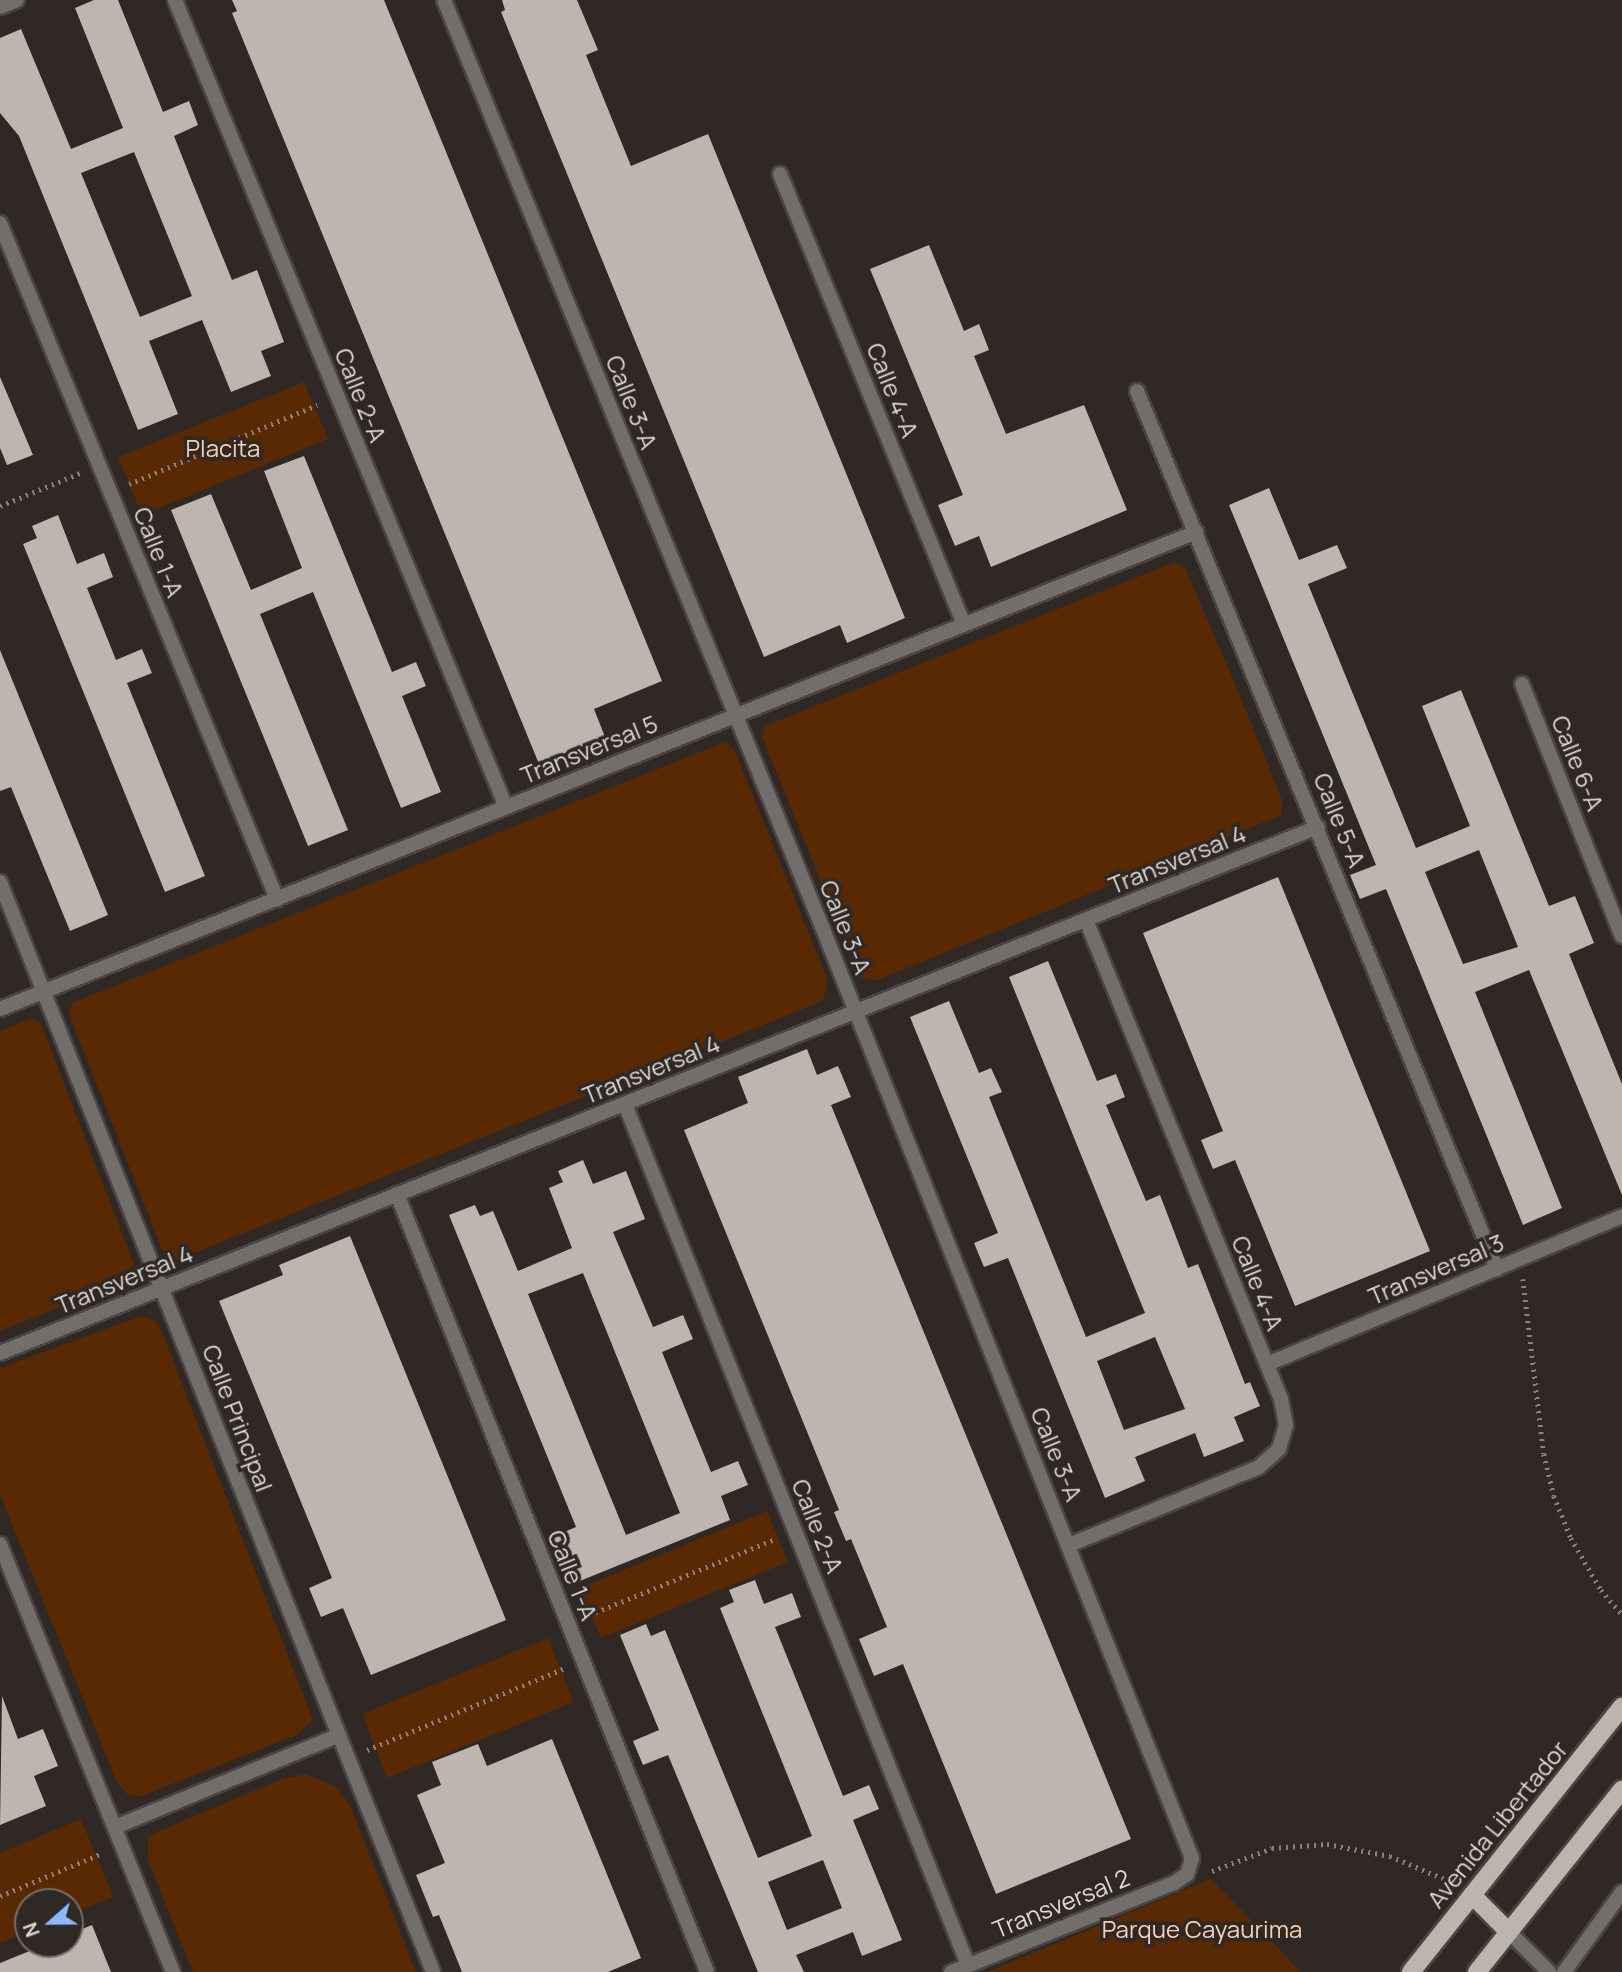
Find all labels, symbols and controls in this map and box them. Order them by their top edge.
street label: Calle 4-A [861,338,925,442]
street label: Calle 2-A [329,344,393,446]
street label: Calle 3-A [600,351,664,453]
park label: Placita [186,434,260,462]
street label: Calle 1-A [128,503,190,601]
street label: Transversal 5 [516,708,662,790]
street label: Calle 6-A [1546,711,1610,815]
street label: Calle 5-A [1308,769,1372,871]
street label: Transversal 4 [1104,818,1250,900]
street label: Calle 3-A [814,876,878,978]
street label: Transversal 4 [578,1028,724,1110]
street label: Transversal 3 [1364,1228,1508,1310]
street label: Calle 4-A [1226,1231,1290,1335]
street label: Transversal 4 [51,1238,197,1320]
street label: Calle Principal [197,1340,279,1496]
street label: Calle 3-A [1025,1403,1089,1505]
street label: Calle 2-A [786,1475,850,1577]
street label: Calle 1-A [542,1526,604,1624]
street label: Avenida Libertador [1421,1735,1573,1913]
street label: Transversal 2 [988,1863,1134,1943]
north arrow [14,1888,84,1958]
park label: Parque Cayaurima [1102,1915,1302,1943]
text: N [17,1919,46,1941]

